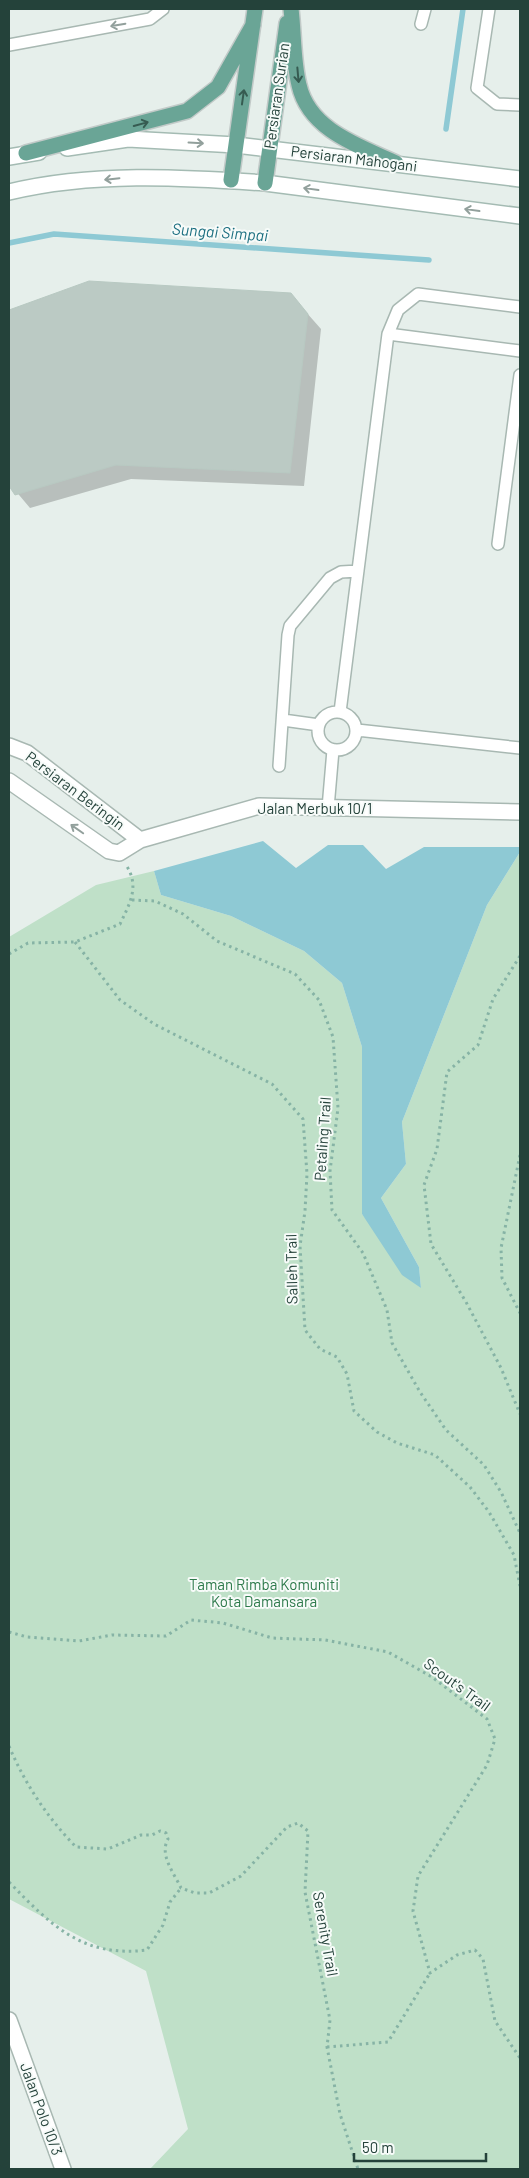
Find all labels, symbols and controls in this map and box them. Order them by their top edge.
one-way arrow [111,20,127,30]
street label: Persiaran Surian [260,42,292,150]
one-way arrow [293,66,302,82]
one-way arrow [238,89,248,105]
one-way arrow [133,118,149,128]
one-way arrow [188,138,204,147]
street label: Persiaran Mahogani [290,141,418,175]
one-way arrow [104,174,120,184]
one-way arrow [303,183,319,193]
one-way arrow [464,205,480,215]
water label: Sungai Simpai [171,219,269,244]
street label: Persiaran Beringin [22,747,129,833]
street label: Jalan Merbuk 10/1 [258,799,372,817]
one-way arrow [70,824,84,834]
street label: Petaling Trail [310,1096,334,1182]
street label: Salleh Trail [281,1234,301,1304]
park label: Taman Rimba Komuniti Kota Damansara [189,1575,339,1610]
street label: Scout's Trail [421,1654,494,1714]
street label: Serenity Trail [310,1890,342,1978]
street label: Jalan Polo 10/3 [17,2060,67,2157]
scale bar [354,2130,486,2162]
text: 50 m [362,2138,394,2156]

